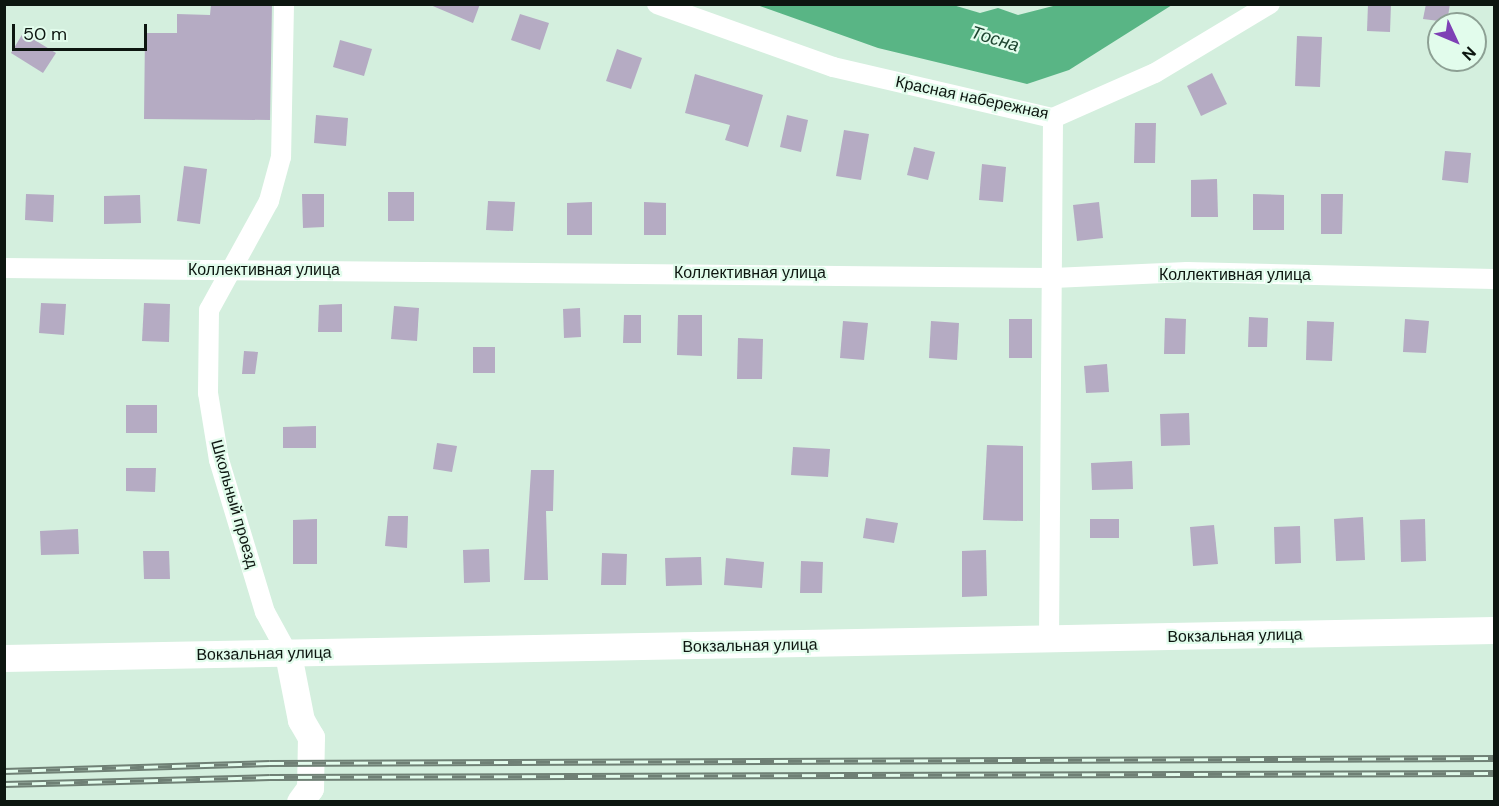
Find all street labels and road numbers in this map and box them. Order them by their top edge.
street label: Красная набережная [894,72,1050,124]
street label: Коллективная улица [188,260,340,280]
street label: Коллективная улица [674,263,826,283]
street label: Коллективная улица [1159,265,1311,285]
street label: Школьный проезд [206,437,262,571]
street label: Вокзальная улица [1167,625,1303,647]
street label: Вокзальная улица [682,635,818,657]
street label: Вокзальная улица [196,643,332,665]

